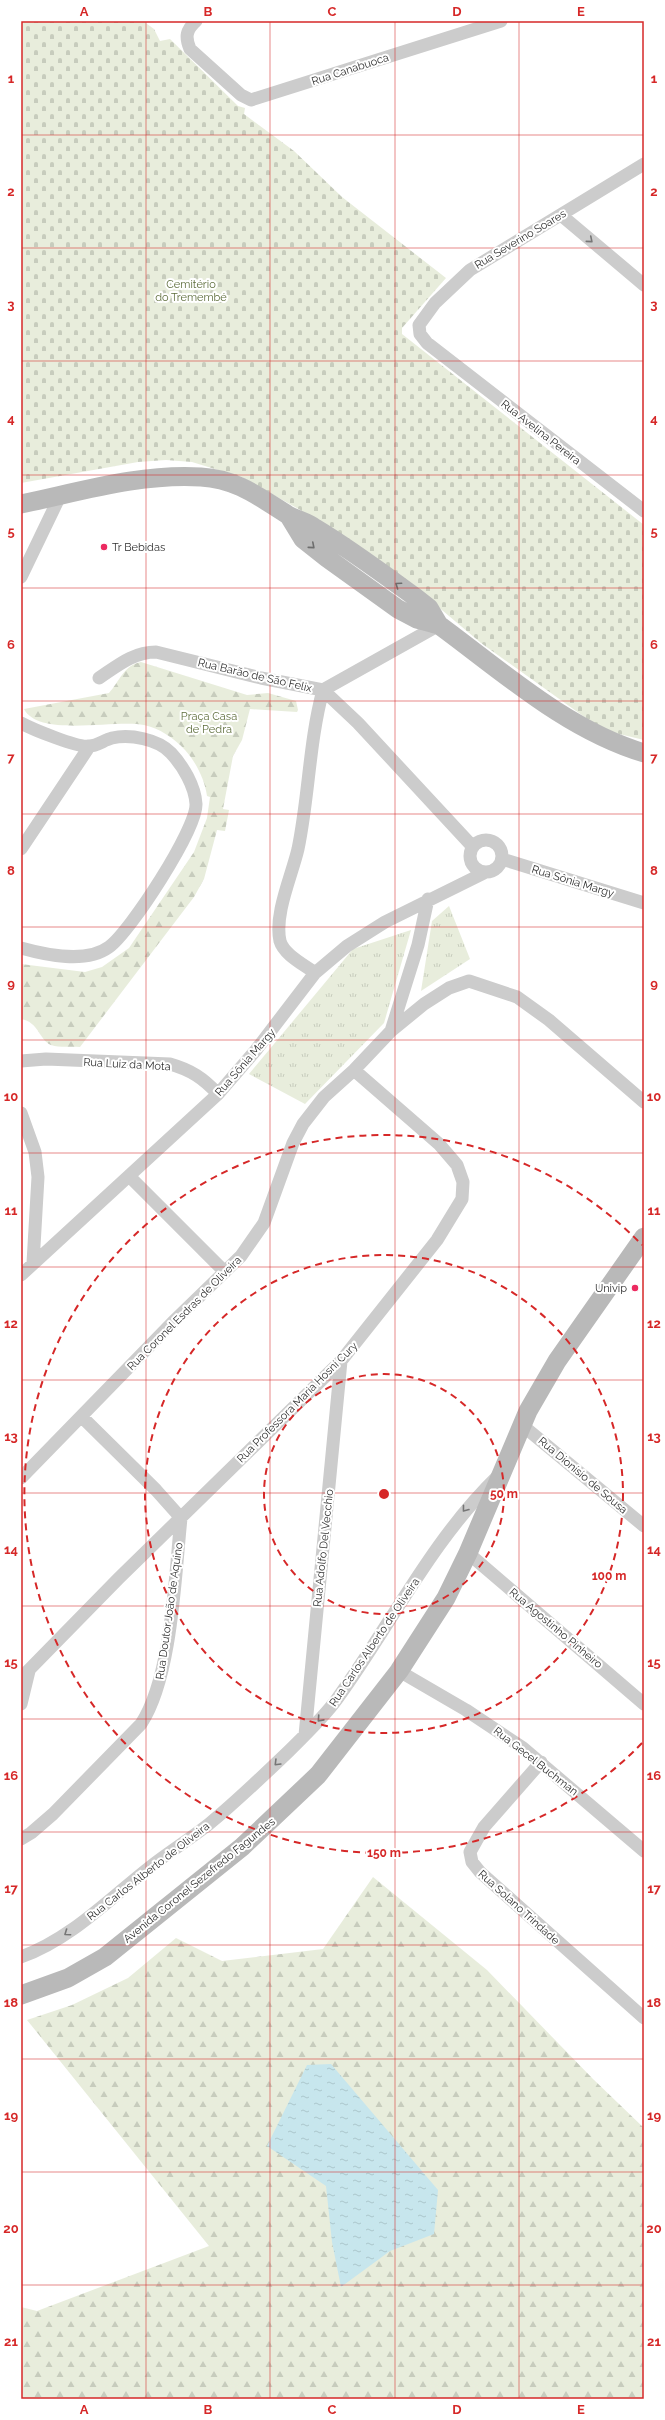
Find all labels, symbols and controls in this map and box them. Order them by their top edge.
text: A [80,4,89,19]
text: B [204,4,213,19]
text: C [328,4,337,19]
text: D [452,4,462,19]
text: E [577,4,585,19]
street label: Rua Canabuoca [310,51,390,88]
text: 1 [8,71,15,86]
text: 1 [651,71,658,86]
text: 2 [7,184,15,199]
text: 2 [650,184,658,199]
street label: Rua Severino Soares [472,207,568,272]
one-way arrow [586,236,593,243]
park label: Cemitério do Tremembé [155,278,227,304]
text: 3 [7,297,15,312]
text: 3 [650,297,658,312]
street label: Rua Avelina Pereira [498,397,583,468]
text: 4 [7,411,15,426]
text: 4 [650,411,658,426]
text: 5 [7,524,15,539]
text: 5 [650,524,658,539]
place label: Tr Bebidas [112,541,165,554]
marker: Tr Bebidas [99,542,109,552]
one-way arrow [308,542,315,549]
one-way arrow [395,583,402,590]
text: 6 [7,637,15,652]
text: 6 [650,637,658,652]
street label: Rua Barão de São Felix [197,656,314,695]
park label: Praça Casa de Pedra [181,710,237,736]
text: 7 [7,750,15,765]
text: 7 [650,750,658,765]
text: 8 [7,863,15,878]
street label: Rua Sônia Margy [530,863,616,900]
text: 8 [650,863,658,878]
text: 9 [7,976,15,991]
text: 9 [650,976,658,991]
street label: Rua Sônia Margy [212,1026,278,1099]
street label: Rua Luiz da Mota [83,1056,171,1073]
text: 10 [4,1089,18,1104]
text: 10 [647,1089,661,1104]
text: 11 [5,1203,18,1218]
text: 11 [648,1203,661,1218]
street label: Rua Coronel Esdras de Oliveira [125,1254,244,1373]
place label: Univip [595,1282,627,1295]
marker: Univip [630,1283,640,1293]
text: 12 [4,1316,18,1331]
text: 12 [647,1316,661,1331]
street label: Rua Professora Maria Hosni Cury [234,1339,360,1465]
text: 13 [4,1429,18,1444]
text: 13 [647,1429,661,1444]
street label: Rua Dionísio de Sousa [535,1434,630,1516]
centre of rings [377,1487,391,1501]
text: 50 m [490,1487,518,1501]
street label: Rua Adolfo Del Vecchio [311,1488,336,1608]
one-way arrow [463,1504,470,1511]
street label: Rua Doutor João de Aquino [153,1541,186,1681]
text: 14 [4,1542,18,1557]
text: 14 [647,1542,661,1557]
text: 100 m [592,1569,626,1583]
street label: Rua Carlos Alberto de Oliveira [327,1576,422,1709]
street label: Rua Agostinho Pinheiro [507,1586,605,1671]
text: 15 [4,1655,18,1670]
text: 15 [647,1655,661,1670]
one-way arrow [317,1714,324,1722]
street label: Rua Gecel Buchman [491,1724,580,1798]
one-way arrow [274,1758,282,1766]
text: 16 [4,1768,18,1783]
text: 16 [647,1768,661,1783]
street label: Avenida Coronel Sezefredo Fagundes [121,1815,278,1946]
street label: Rua Carlos Alberto de Oliveira [85,1820,212,1923]
text: 150 m [367,1846,401,1860]
street label: Rua Solano Trindade [475,1868,562,1948]
text: 17 [4,1881,19,1896]
text: 17 [647,1881,662,1896]
one-way arrow [65,1928,72,1935]
text: 18 [4,1995,18,2010]
text: 18 [647,1995,661,2010]
text: 19 [4,2108,18,2123]
text: 19 [647,2108,661,2123]
text: 20 [3,2221,19,2236]
text: 20 [646,2221,662,2236]
text: 21 [4,2334,18,2349]
text: 21 [647,2334,661,2349]
text: A [80,2402,89,2417]
text: B [204,2402,213,2417]
text: C [328,2402,337,2417]
text: D [452,2402,462,2417]
text: E [577,2402,585,2417]

